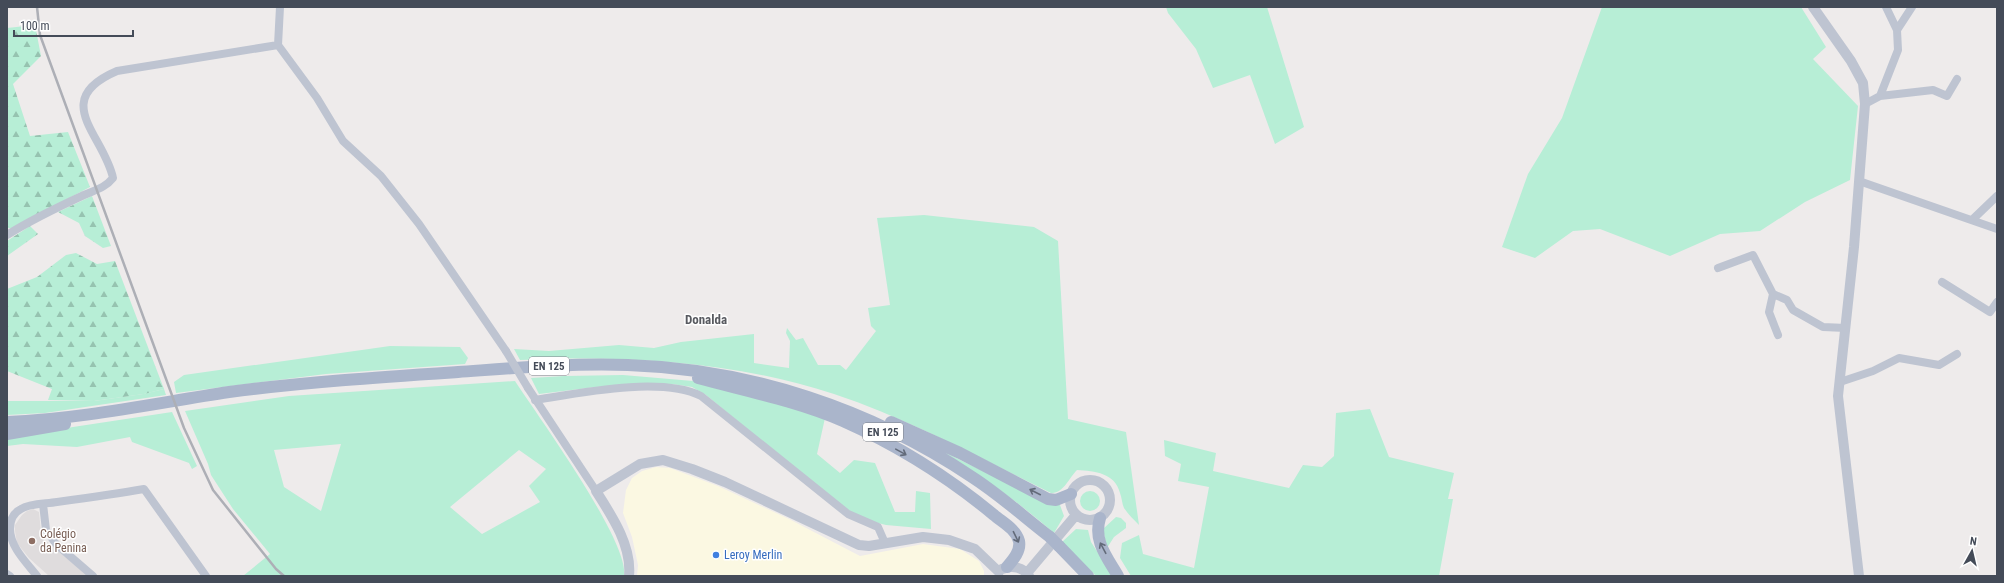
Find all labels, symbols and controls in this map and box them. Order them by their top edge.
scale bar [14,12,133,38]
text: 100 m [20,19,50,33]
district label: Donalda [685,312,727,327]
road number: EN 125 [529,357,569,375]
road number: EN 125 [863,423,903,441]
one-way arrow [895,449,907,457]
one-way arrow [1029,488,1041,495]
place label: Colégio da Penina [40,527,87,555]
one-way arrow [1013,531,1020,543]
north arrow [1952,531,1992,571]
text: N [1969,535,1978,549]
marker: Colégio da Penina [27,536,37,546]
one-way arrow [1098,543,1106,555]
place label: Leroy Merlin [724,548,782,562]
marker: Leroy Merlin [711,550,721,560]

